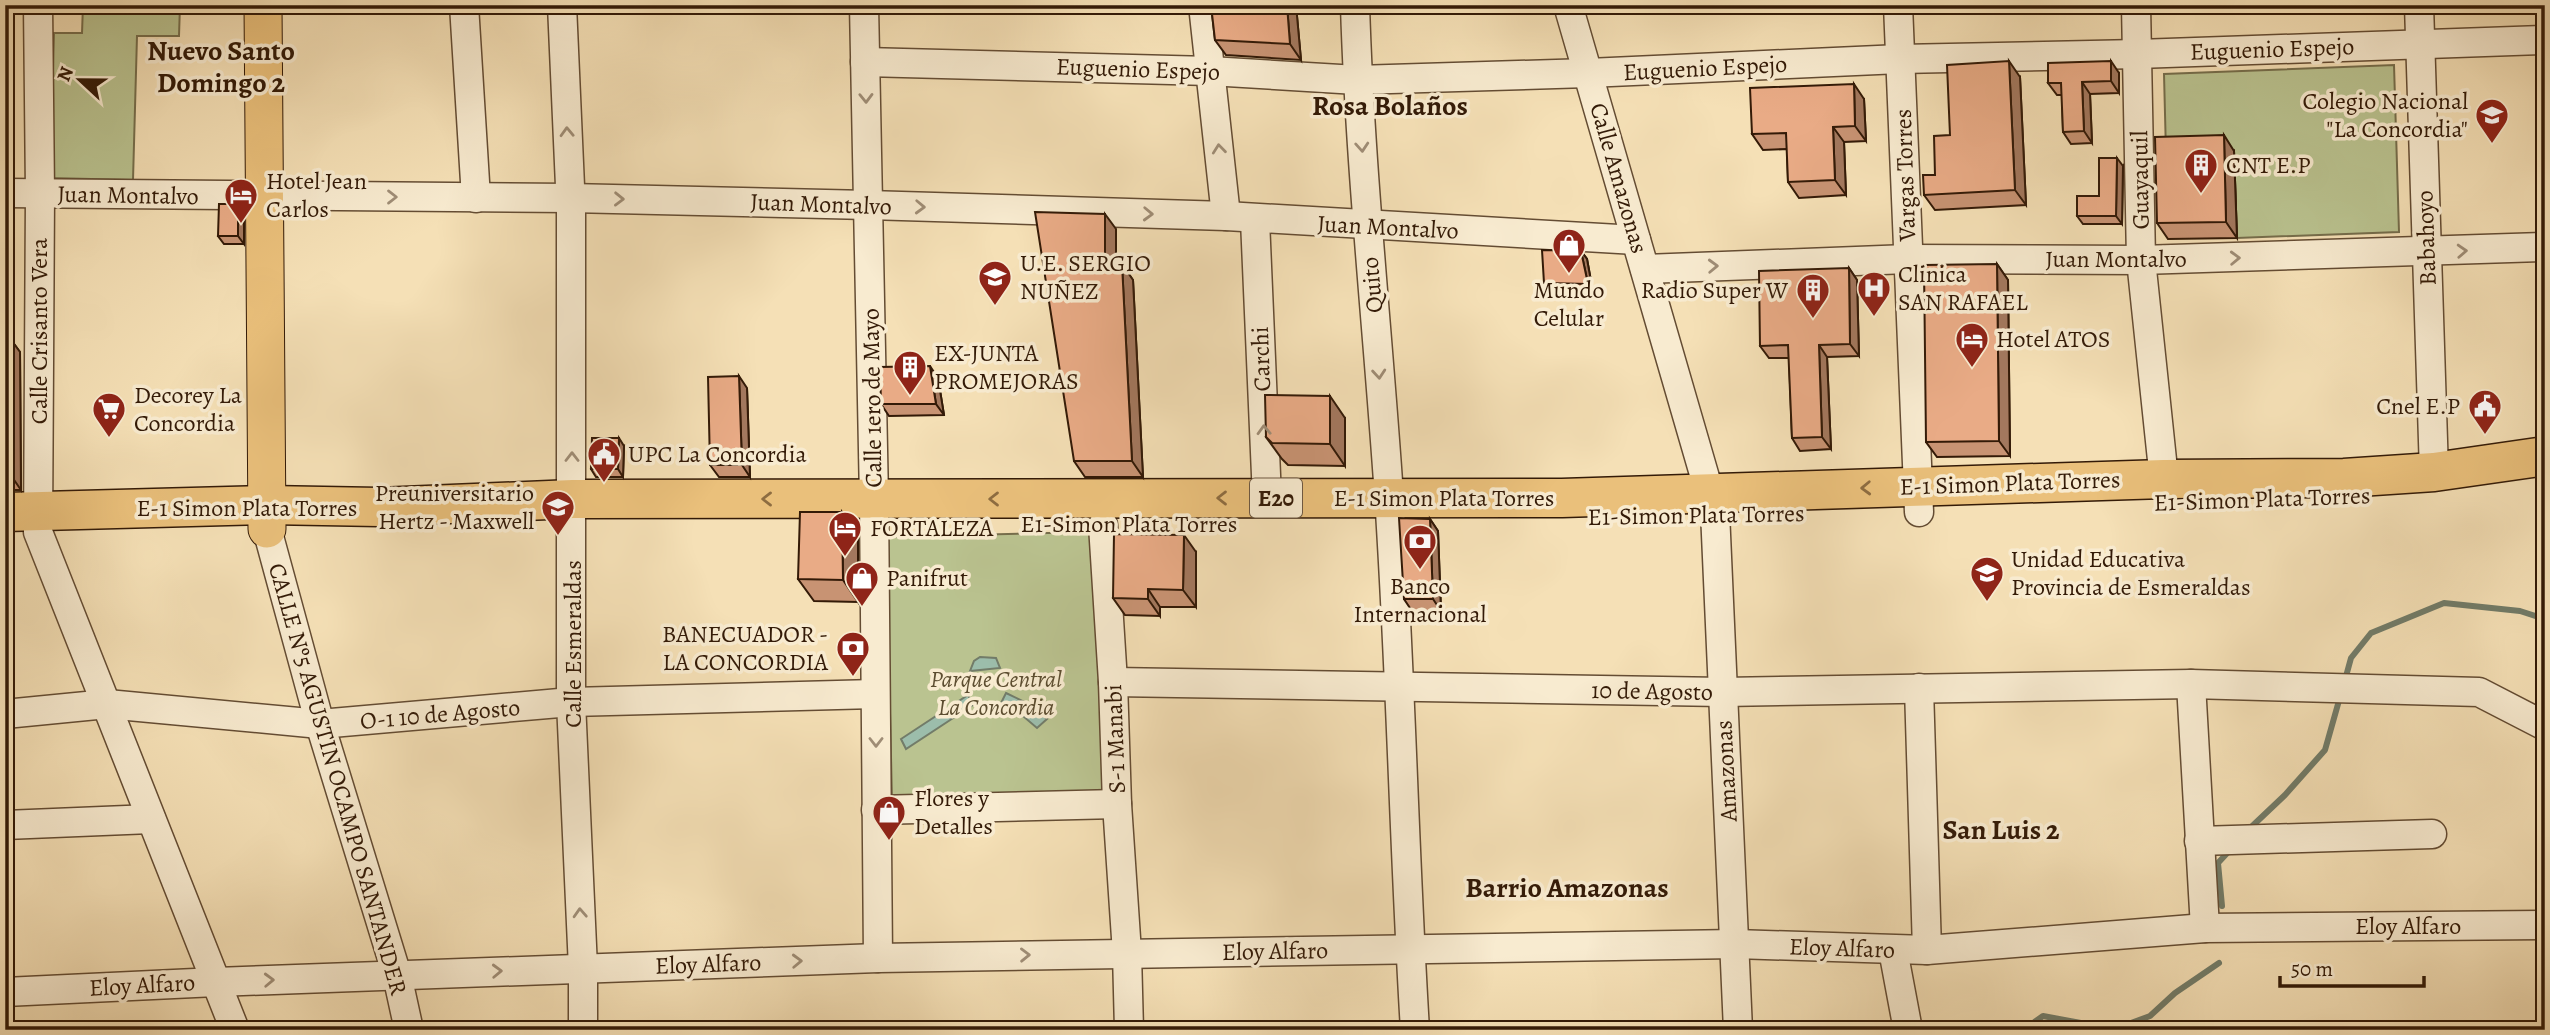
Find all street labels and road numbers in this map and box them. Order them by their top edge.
street label: Euguenio Espejo [2189,30,2355,68]
street label: Euguenio Espejo [1622,48,1788,88]
street label: Euguenio Espejo [1055,50,1221,88]
street label: Calle Amazonas [1582,99,1656,257]
street label: Vargas Torres [1887,108,1923,243]
street label: Guayaquil [2123,130,2157,230]
street label: Juan Montalvo [57,178,199,212]
street label: Juan Montalvo [750,186,892,222]
street label: Babahoyo [2408,190,2444,286]
street label: Juan Montalvo [1317,207,1459,247]
street label: Calle Crisanto Vera [23,237,55,424]
street label: Juan Montalvo [2045,243,2187,275]
street label: Quito [1354,255,1390,314]
street label: Calle 1ero de Mayo [854,308,890,488]
street label: Carchi [1244,326,1278,392]
street label: E-1 Simon Plata Torres [1899,463,2121,503]
road number: E20 [1250,478,1302,518]
street label: E1-Simon Plata Torres [2153,479,2371,519]
street label: E-1 Simon Plata Torres [1334,482,1554,514]
street label: E-1 Simon Plata Torres [137,492,357,524]
street label: E1-Simon Plata Torres [1587,497,1805,533]
street label: E1-Simon Plata Torres [1021,508,1237,540]
street label: CALLE Nº5 AGUSTIN OCAMPO SANTANDER [261,559,415,999]
street label: Calle Esmeraldas [557,560,589,728]
street label: 10 de Agosto [1591,674,1713,708]
street label: S-1 Manabi [1097,684,1133,794]
street label: O-1 10 de Agosto [359,691,521,737]
street label: Amazonas [1707,719,1745,824]
street label: Eloy Alfaro [2355,910,2461,942]
street label: Eloy Alfaro [1788,930,1896,966]
street label: Eloy Alfaro [1222,934,1328,968]
street label: Eloy Alfaro [654,946,762,982]
street label: Eloy Alfaro [88,966,196,1004]

